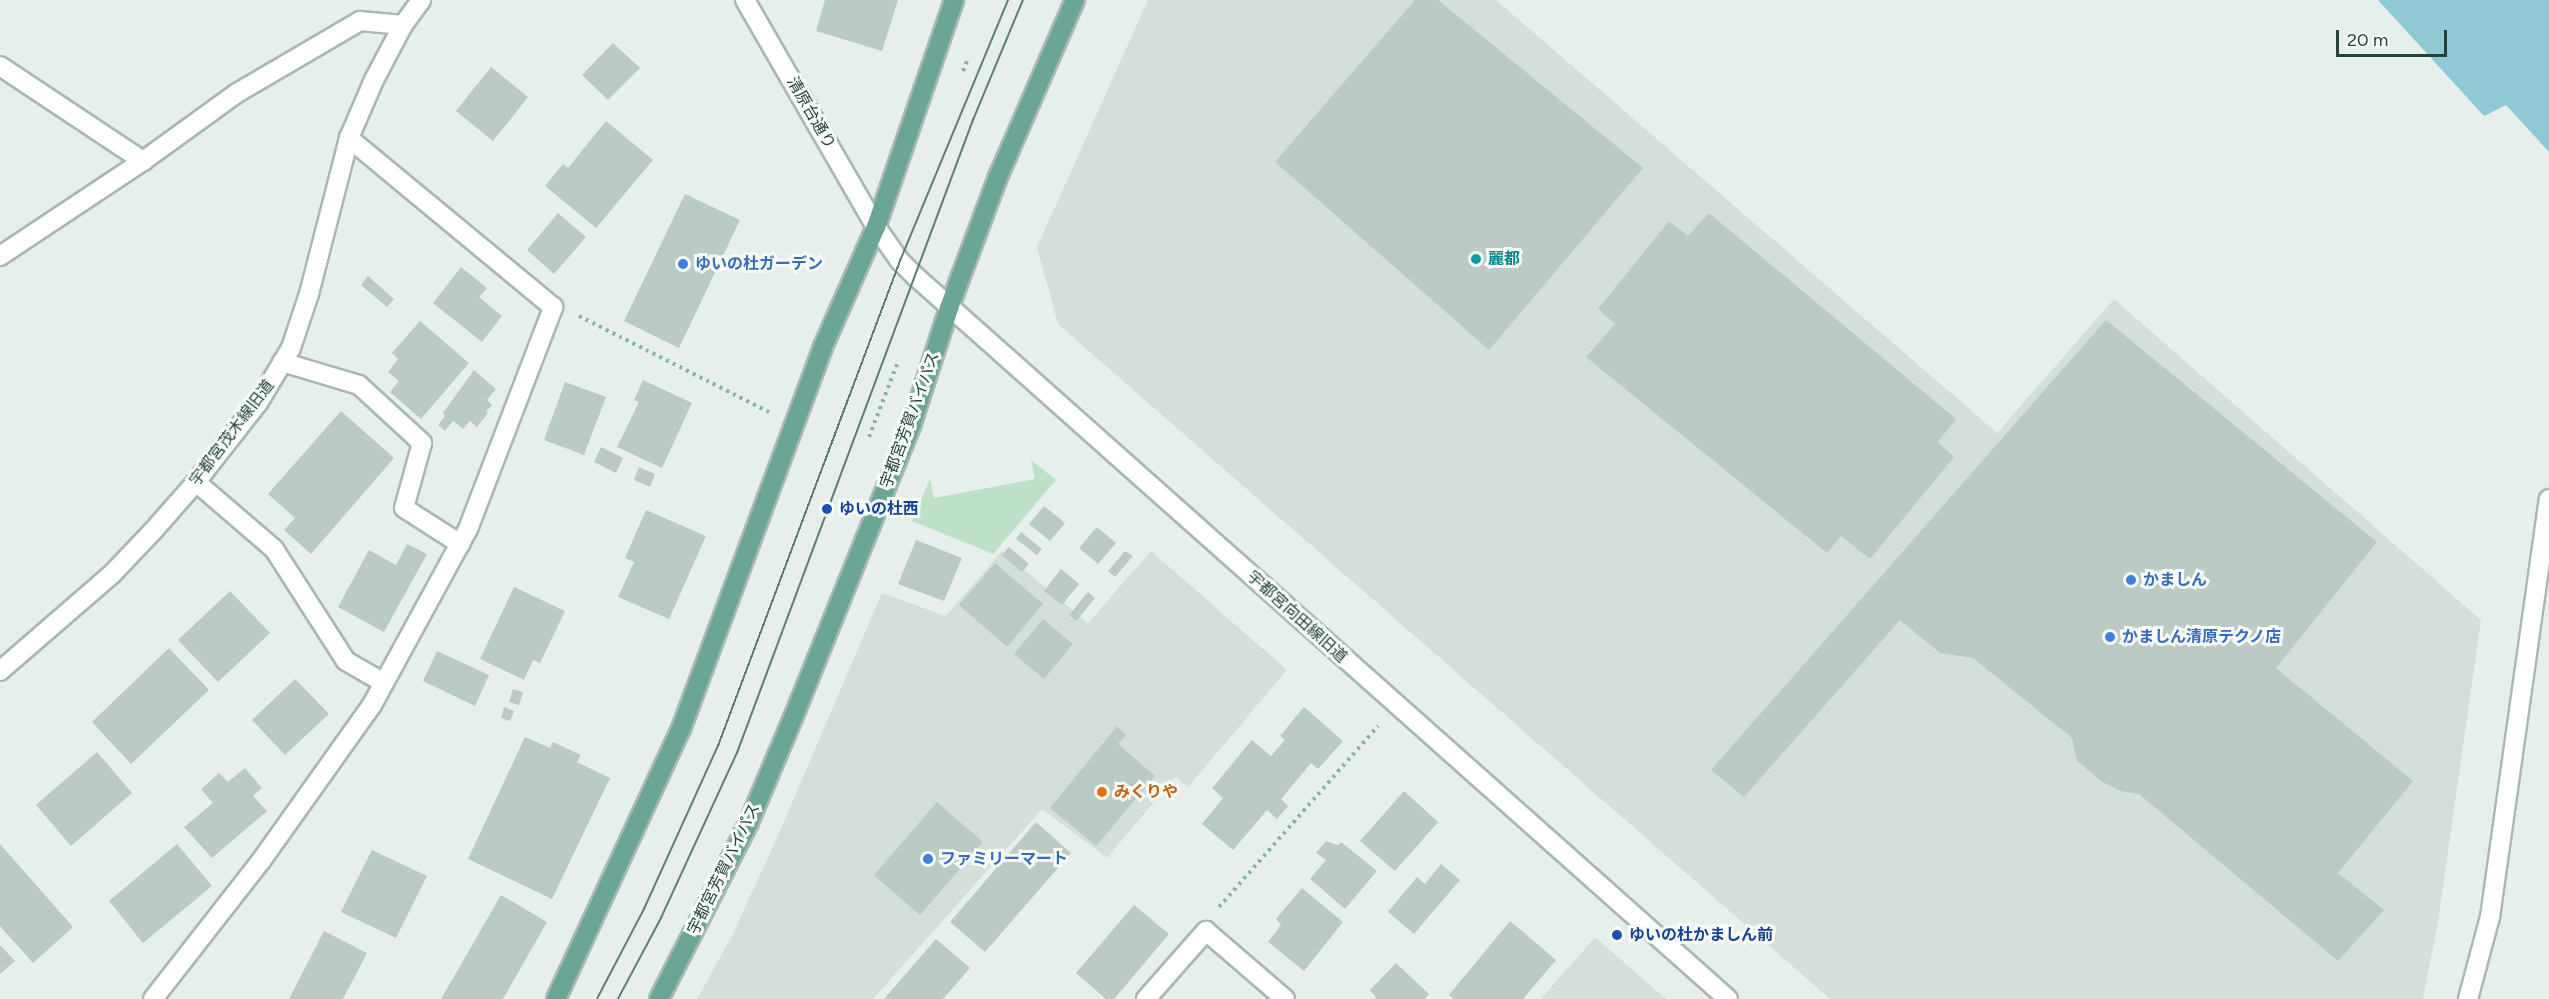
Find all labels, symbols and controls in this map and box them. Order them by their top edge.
scale bar [2339,18,2450,56]
text: 20 m [2347,29,2388,51]
street label: 清原台通り [783,74,839,152]
place label: 麗都 [1488,249,1520,269]
marker: 麗都 [1469,252,1483,266]
place label: ゆいの杜ガーデン [695,254,823,274]
marker: ゆいの杜ガーデン [676,257,690,271]
street label: 宇都宮芳賀バイパス [876,349,944,491]
street label: 宇都宮茂木線旧道 [186,376,278,490]
place label: ゆいの杜西 [839,499,919,519]
marker: ゆいの杜西 [820,502,834,516]
street label: 宇都宮向田線旧道 [1243,567,1351,667]
place label: かましん [2143,570,2207,590]
marker: かましん [2124,573,2138,587]
place label: かましん清原テクノ店 [2122,627,2282,647]
marker: かましん清原テクノ店 [2103,630,2117,644]
place label: みくりや [1114,782,1178,802]
marker: みくりや [1095,785,1109,799]
street label: 宇都宮芳賀バイパス [684,800,764,938]
place label: ファミリーマート [940,849,1068,869]
marker: ファミリーマート [921,852,935,866]
place label: ゆいの杜かましん前 [1629,925,1773,945]
marker: ゆいの杜かましん前 [1610,928,1624,942]

